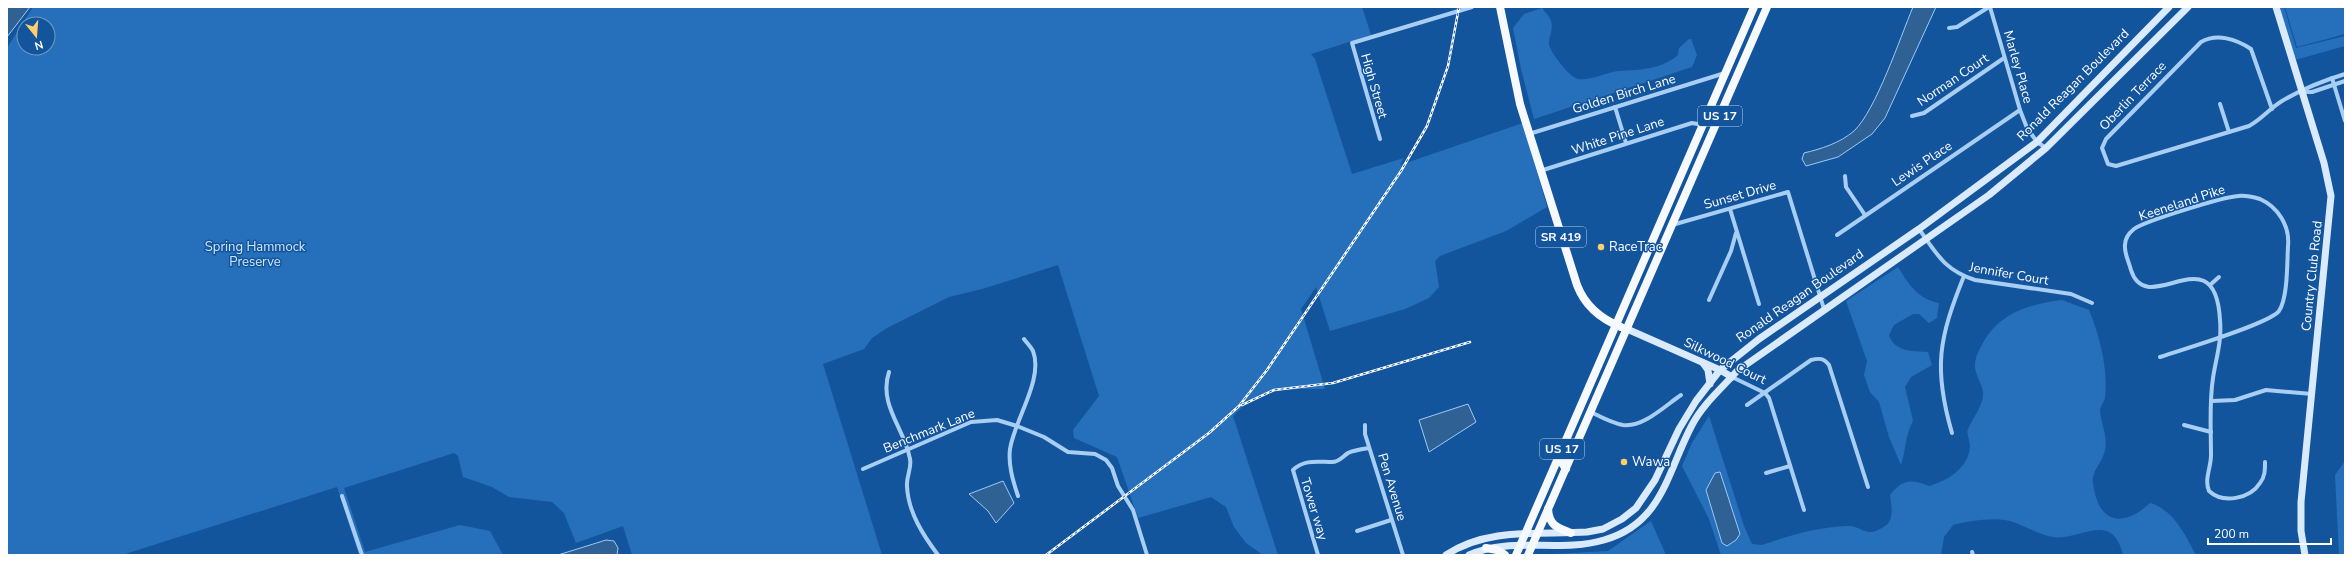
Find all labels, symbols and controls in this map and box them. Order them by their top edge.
north arrow [16,16,56,56]
street label: Ronald Reagan Boulevard [2013,25,2133,145]
street label: Marley Place [1999,28,2037,106]
text: N [33,37,45,53]
street label: Norman Court [1914,49,1993,111]
street label: High Street [1356,51,1392,121]
street label: Oberlin Terrace [2095,58,2171,134]
street label: Golden Birch Lane [1570,70,1678,118]
road number: US 17 [1698,106,1742,126]
street label: White Pine Lane [1569,112,1667,159]
street label: Lewis Place [1888,137,1956,191]
street label: Sunset Drive [1702,176,1778,214]
street label: Keeneland Pike [2137,181,2227,225]
street label: Country Club Road [2297,220,2327,332]
road number: SR 419 [1536,227,1586,247]
park label: Spring Hammock Preserve [205,238,306,271]
place label: RaceTrac [1609,238,1662,256]
marker: RaceTrac [1596,242,1606,252]
street label: Ronald Reagan Boulevard [1733,245,1867,347]
street label: Jennifer Court [1967,258,2051,290]
street label: Silkwood Court [1681,333,1770,389]
street label: Benchmark Lane [881,404,978,458]
road number: US 17 [1540,439,1584,459]
street label: Pen Avenue [1373,451,1411,523]
place label: Wawa [1632,453,1670,471]
marker: Wawa [1619,457,1629,467]
street label: Tower way [1296,476,1332,543]
scale bar [2208,520,2331,546]
text: 200 m [2214,526,2249,542]

